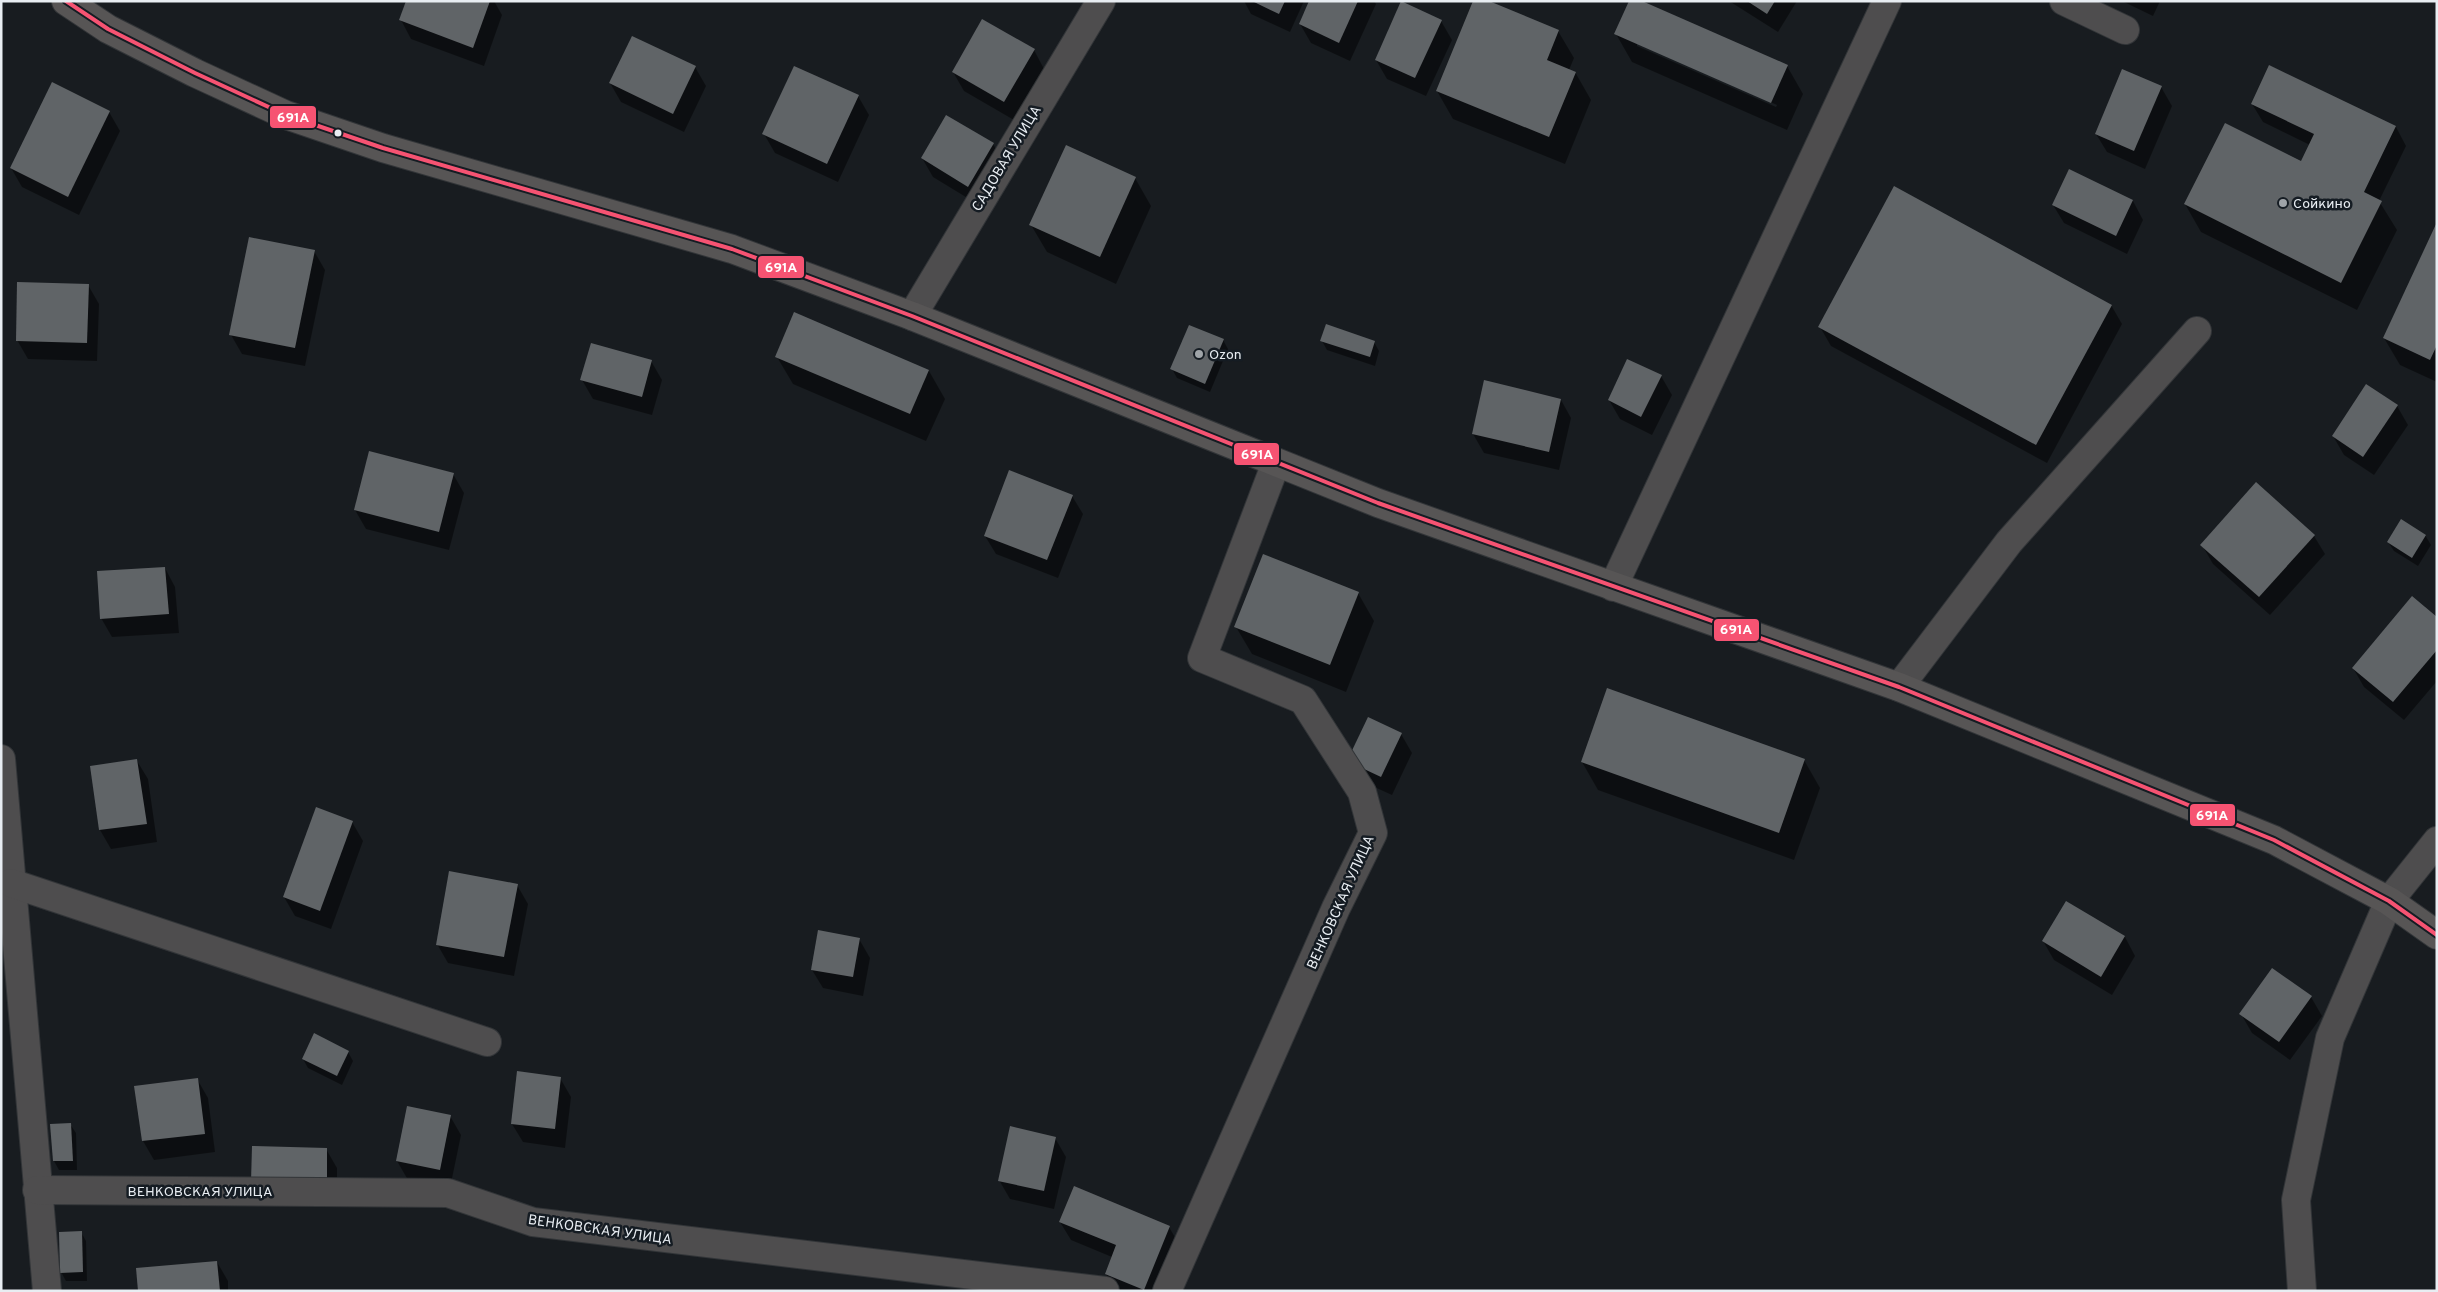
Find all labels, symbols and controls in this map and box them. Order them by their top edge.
street label: САДОВАЯ УЛИЦА [969,103,1046,215]
line badge: 691А [269,105,317,129]
text: 691А [277,110,309,127]
unlabelled marker [333,128,343,138]
place label: Сойкино [2293,196,2351,213]
marker: Сойкино [2277,197,2289,209]
line badge: 691А [757,255,805,279]
text: 691А [765,260,797,277]
place label: Ozon [1209,347,1242,364]
marker: Ozon [1193,348,1205,360]
line badge: 691А [1233,442,1280,466]
text: 691А [1241,447,1273,464]
line badge: 691А [1713,618,1760,642]
text: 691А [1720,622,1752,639]
line badge: 691А [2189,803,2236,827]
text: 691А [2196,808,2228,825]
street label: ВЕНКОВСКАЯ УЛИЦА [1304,833,1379,972]
street label: ВЕНКОВСКАЯ УЛИЦА [128,1184,272,1201]
street label: ВЕНКОВСКАЯ УЛИЦА [527,1212,673,1249]

